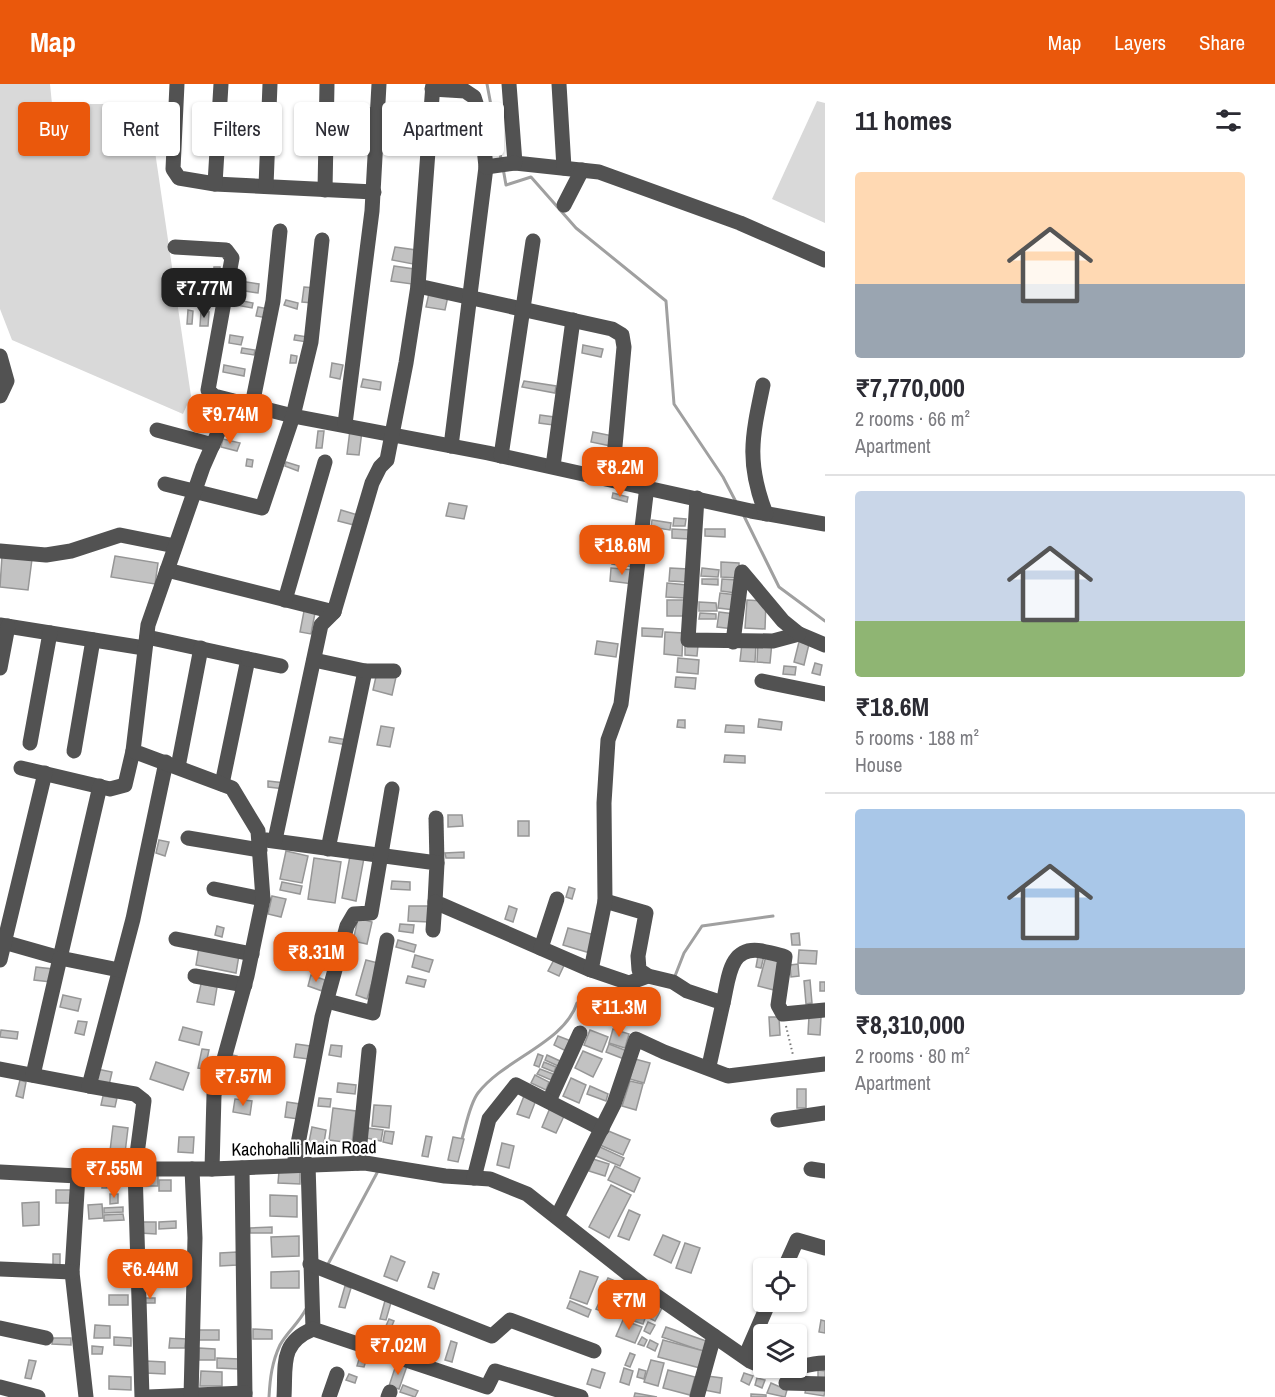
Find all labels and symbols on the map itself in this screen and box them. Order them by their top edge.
pin: ₹7.77M [155,268,253,319]
pin: ₹9.74M [181,394,279,445]
pin: ₹8.2M [578,447,662,498]
pin: ₹18.6M [573,525,671,576]
pin: ₹8.31M [267,932,365,983]
pin: ₹11.3M [570,987,668,1038]
pin: ₹7.57M [194,1056,292,1107]
street label: Kachohalli Main Road [231,1134,377,1162]
pin: ₹7.55M [65,1148,163,1199]
pin: ₹6.44M [101,1249,199,1300]
pin: ₹7M [600,1280,658,1331]
pin: ₹7.02M [349,1325,447,1376]

